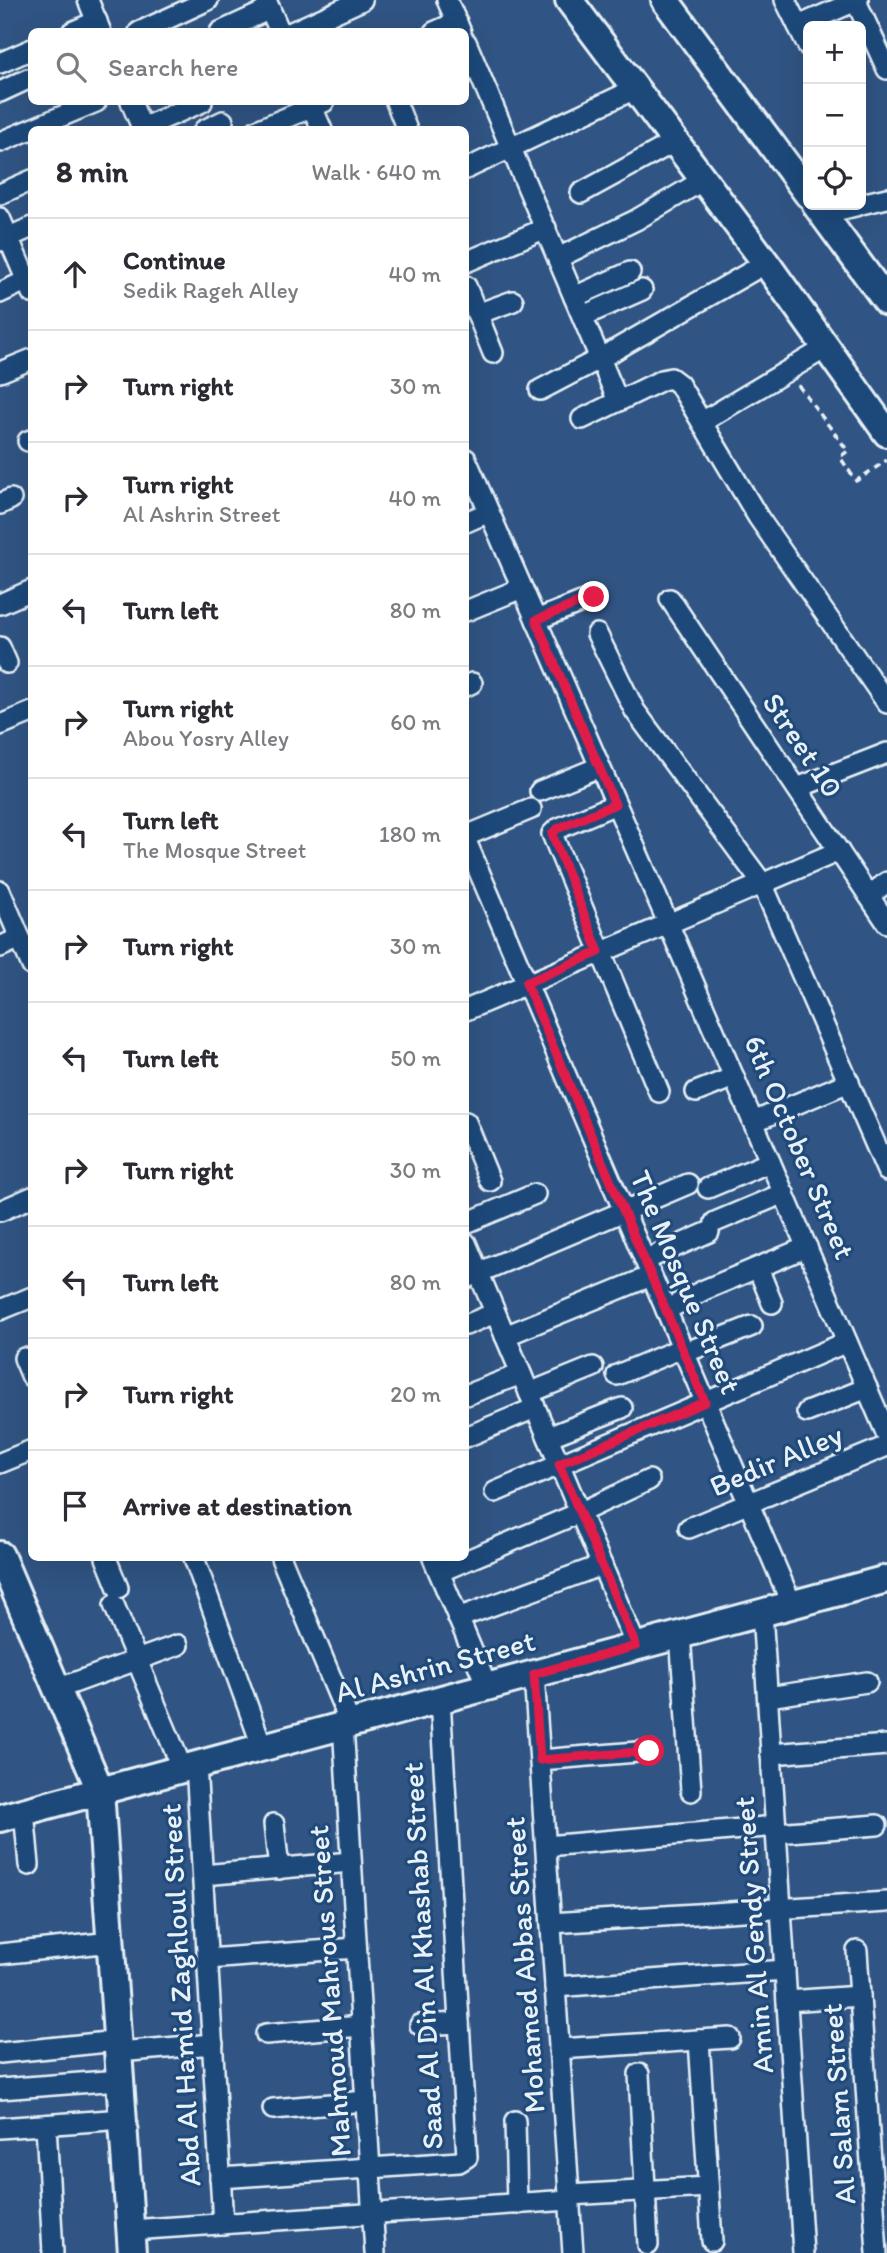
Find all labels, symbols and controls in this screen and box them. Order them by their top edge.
map controls [803,21,866,210]
button: + [803,21,866,84]
search box [28,28,469,105]
icon: search [52,48,90,86]
text: Search here [108,51,238,83]
button: − [803,84,866,147]
button: locate [803,147,866,210]
text: 8 min [56,153,128,190]
text: Walk · 640 m [311,158,441,186]
text: Continue [123,244,226,276]
icon: ahead [56,255,94,293]
text: 40 m [388,260,441,288]
text: Sedik Rageh Alley [123,276,298,304]
icon: right [56,367,94,405]
text: Turn right [123,370,234,402]
text: 30 m [390,372,441,400]
text: Turn right [123,468,234,500]
icon: right [56,479,94,517]
text: 40 m [388,484,441,512]
text: Al Ashrin Street [123,500,280,528]
route end [578,581,609,612]
icon: left [56,591,94,629]
text: Turn left [123,594,219,626]
text: 80 m [390,596,441,624]
street label: Street 10 [755,686,851,804]
text: Turn right [123,692,234,724]
icon: right [56,703,94,741]
text: 60 m [390,708,441,736]
text: Abou Yosry Alley [123,724,289,752]
text: Turn left [123,804,219,836]
icon: left [56,815,94,853]
text: 180 m [379,820,441,848]
text: The Mosque Street [123,836,307,864]
icon: right [56,927,94,965]
text: Turn right [123,930,234,962]
text: 30 m [390,932,441,960]
street label: 6th October Street [736,1029,864,1265]
icon: left [56,1039,94,1077]
text: Turn left [123,1042,219,1074]
text: 50 m [390,1044,441,1072]
icon: right [56,1151,94,1189]
text: Turn right [123,1154,234,1186]
text: 30 m [390,1156,441,1184]
street label: The Mosque Street [622,1165,750,1399]
icon: left [56,1263,94,1301]
text: Turn left [123,1266,219,1298]
text: 80 m [390,1268,441,1296]
icon: right [56,1375,94,1413]
text: Turn right [123,1378,234,1410]
text: 20 m [390,1380,441,1408]
street label: Bedir Alley [704,1415,848,1505]
icon: arrive [56,1487,94,1525]
text: Arrive at destination [123,1490,352,1522]
street label: Al Ashrin Street [331,1622,539,1710]
route start [633,1735,664,1766]
street label: Saad Al Din Al Khashab Street [393,1761,451,2151]
street label: Amin Al Gendy Street [725,1795,781,2075]
street label: Abd Al Hamid Zaghloul Street [151,1803,209,2187]
street label: Mohamed Abbas Street [495,1815,553,2115]
street label: Mahmoud Mahrous Street [299,1824,359,2158]
street label: Al Salam Street [813,2002,863,2206]

